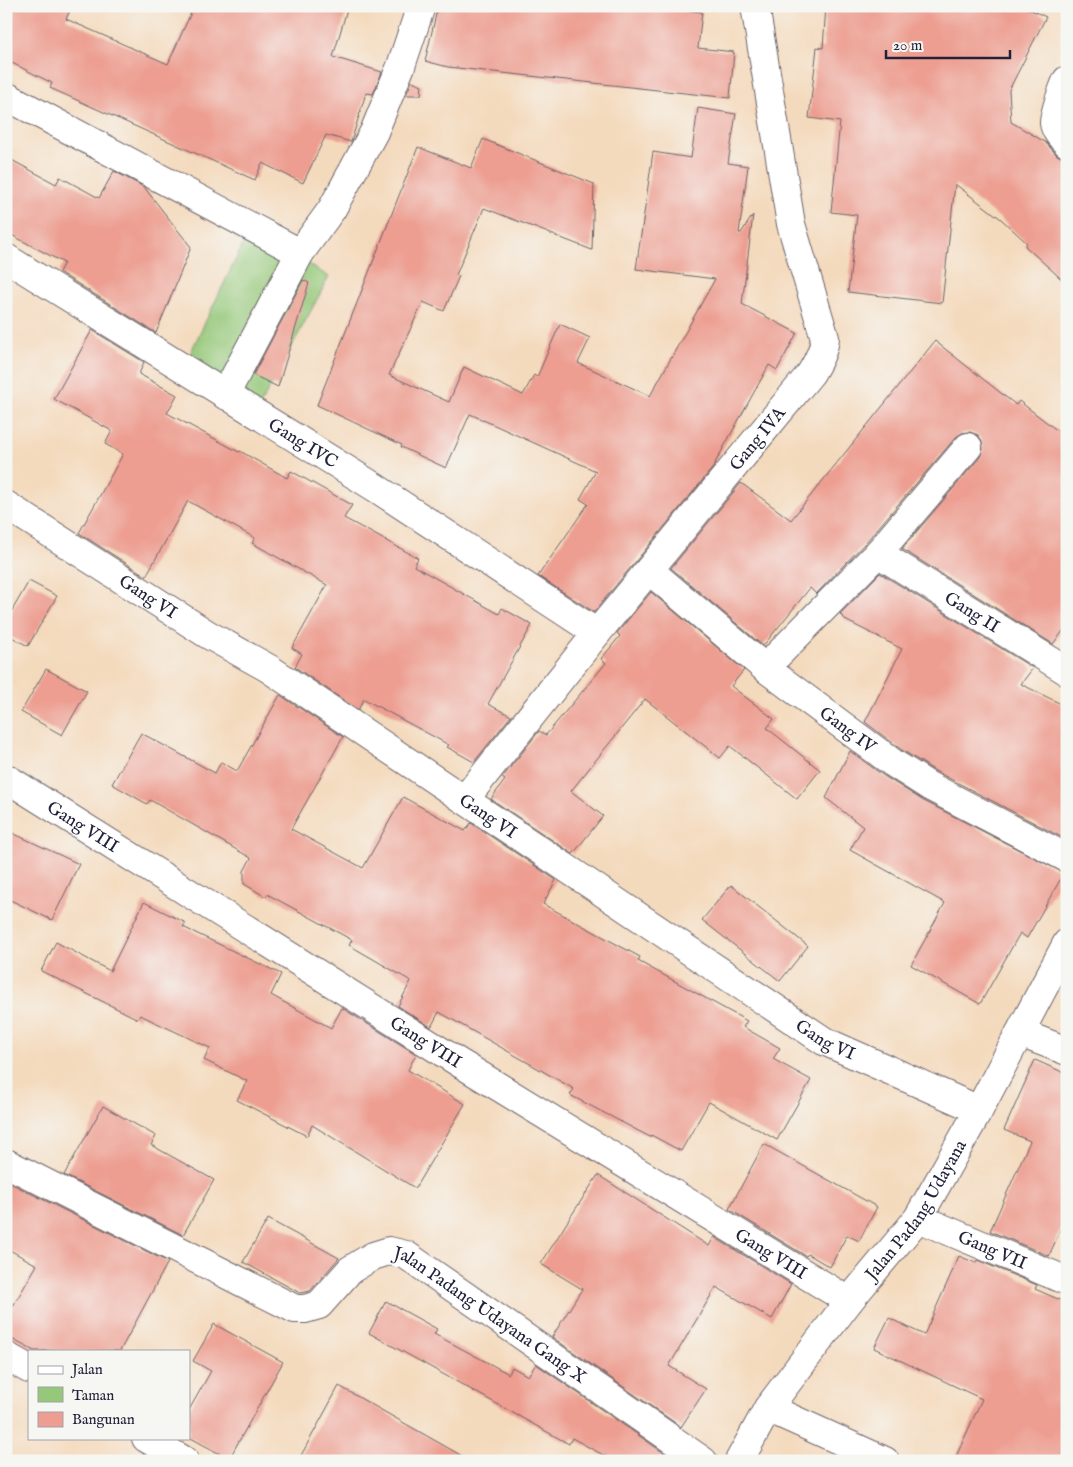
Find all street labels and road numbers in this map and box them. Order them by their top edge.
street label: Gang IVA [725,402,792,476]
street label: Gang IVC [263,414,342,474]
street label: Gang VI [114,570,181,625]
street label: Gang II [939,587,1003,639]
street label: Gang IV [814,702,881,760]
street label: Gang VI [454,789,521,845]
street label: Gang VIII [42,797,123,859]
street label: Gang VIII [385,1012,466,1074]
street label: Gang VI [790,1015,859,1067]
street label: Jalan Padang Udayana [860,1136,973,1287]
street label: Gang VIII [730,1224,811,1286]
street label: Gang VII [954,1226,1030,1276]
street label: Jalan Padang Udayana Gang X [389,1242,591,1390]

